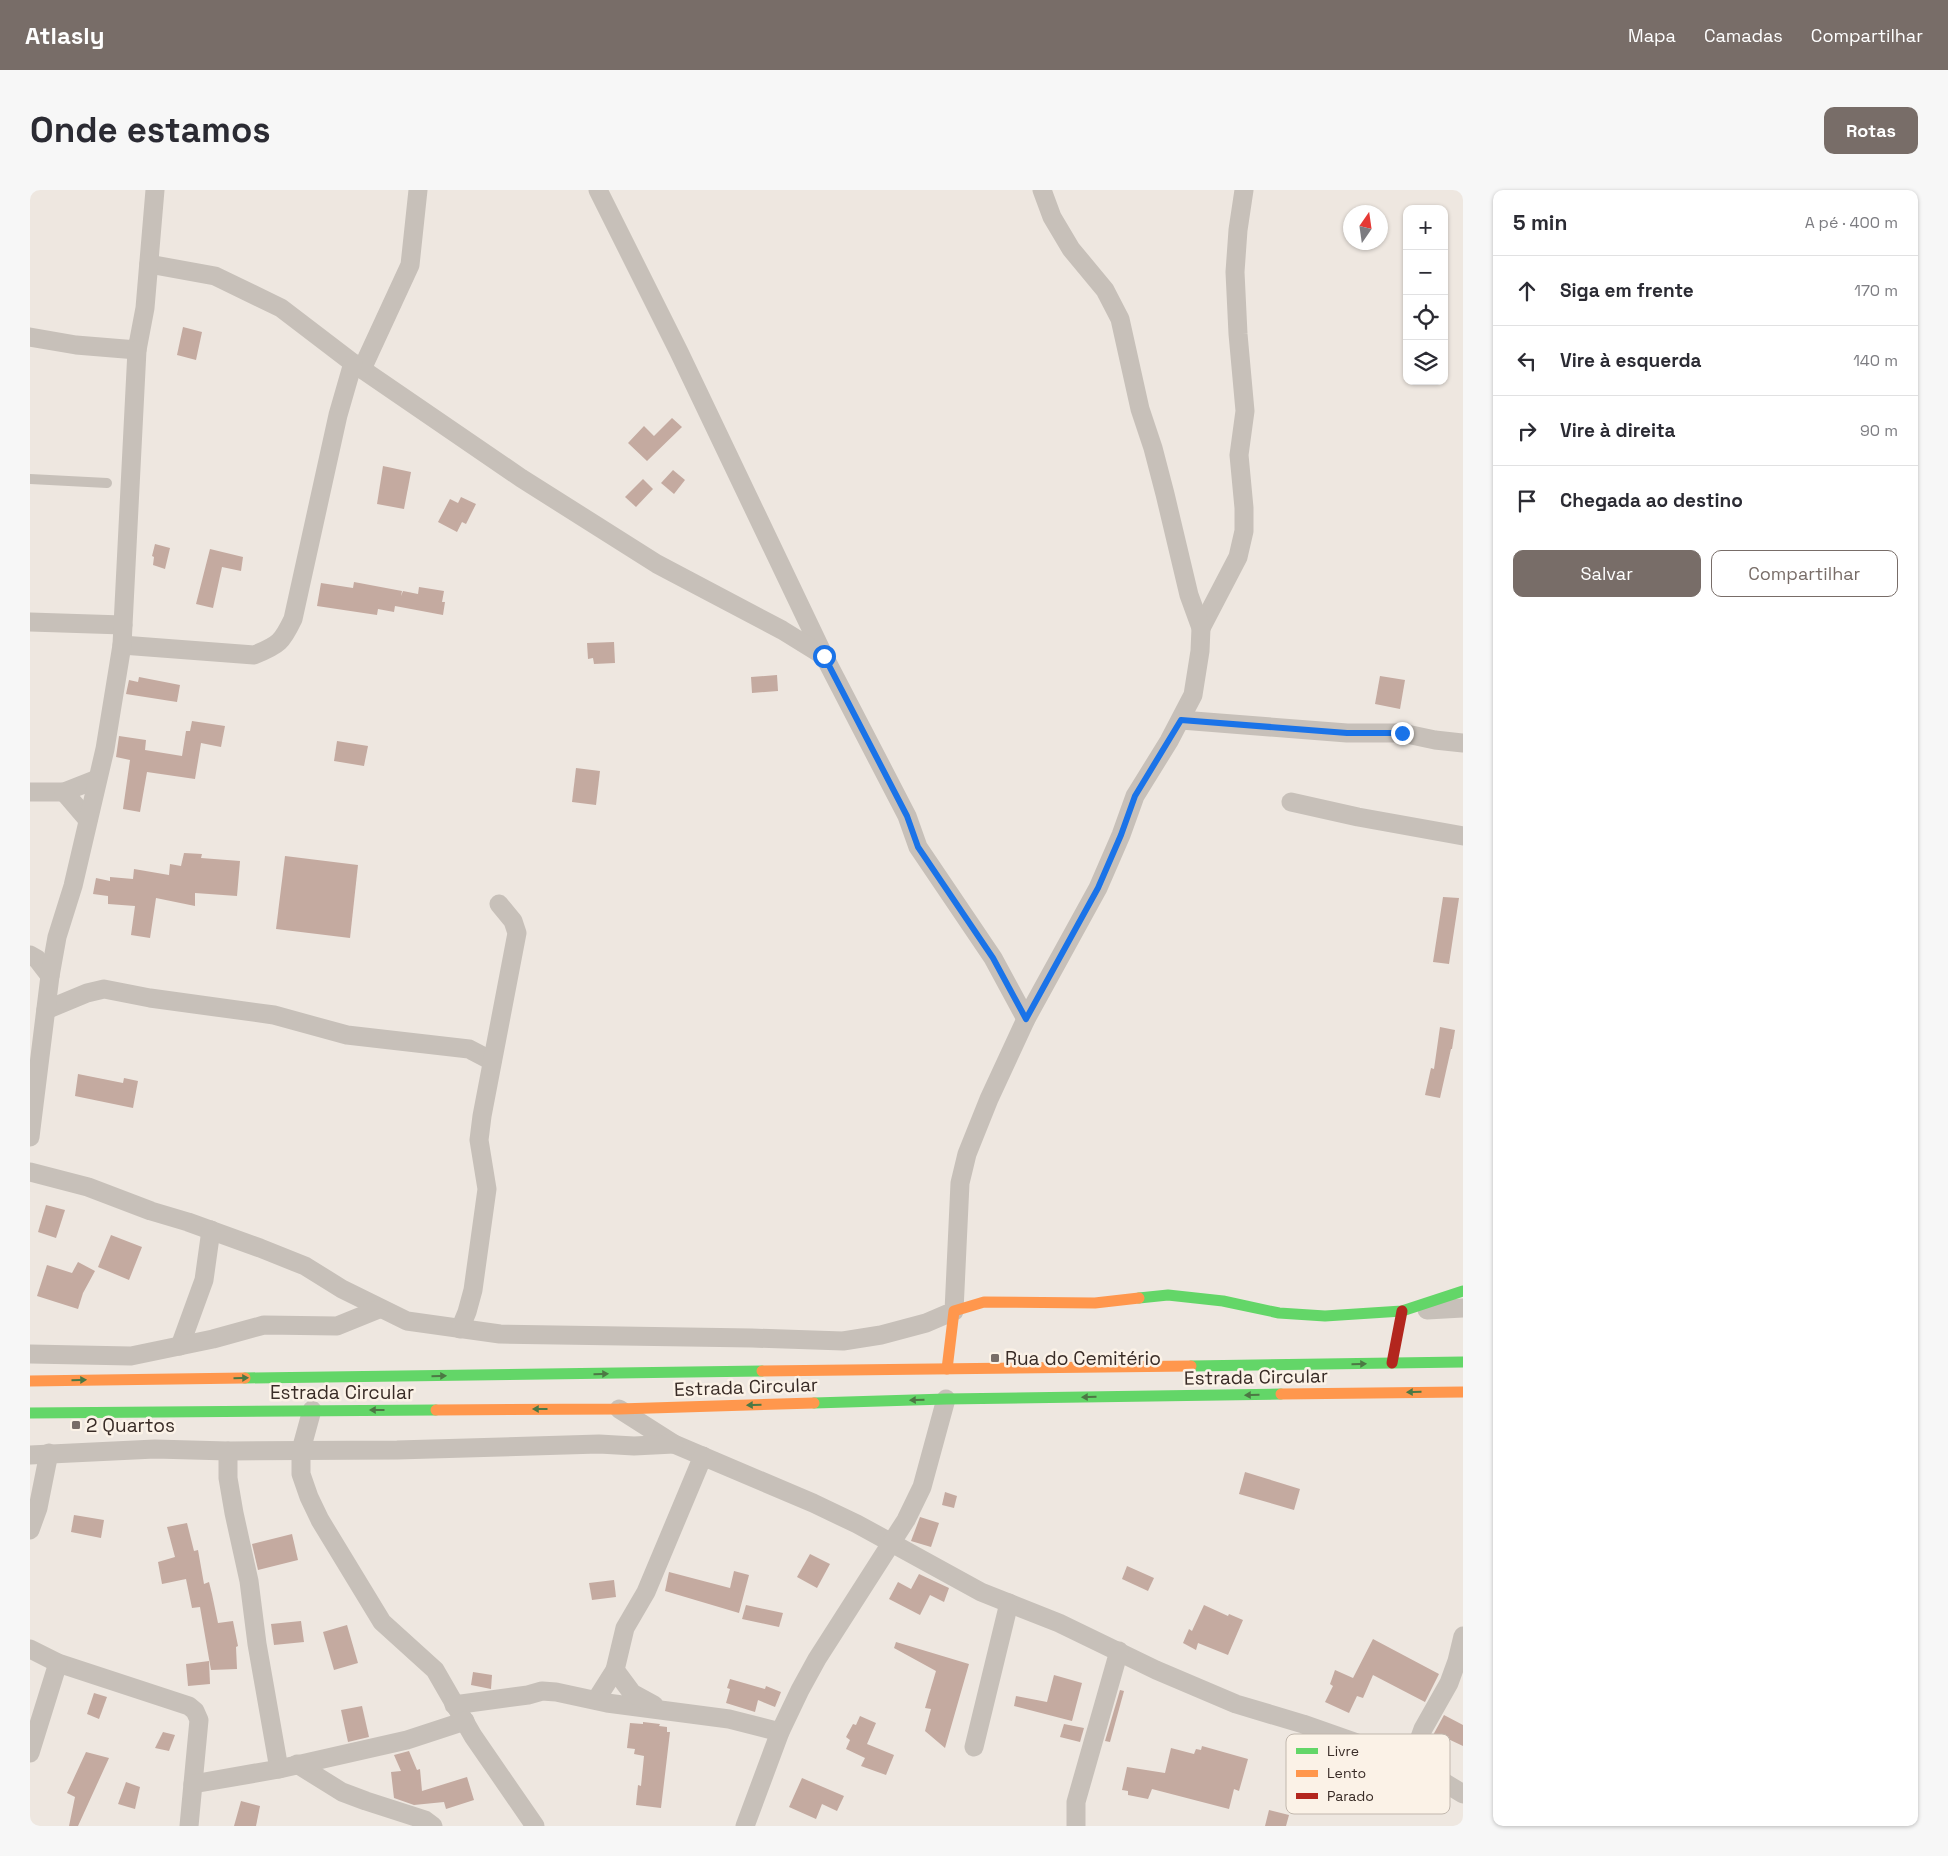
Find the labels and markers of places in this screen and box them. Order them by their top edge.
place label: Rua do Cemitério [1005,1346,1161,1371]
marker: Rua do Cemitério [989,1352,1001,1364]
place label: 2 Quartos [86,1413,175,1438]
marker: 2 Quartos [70,1419,82,1431]

